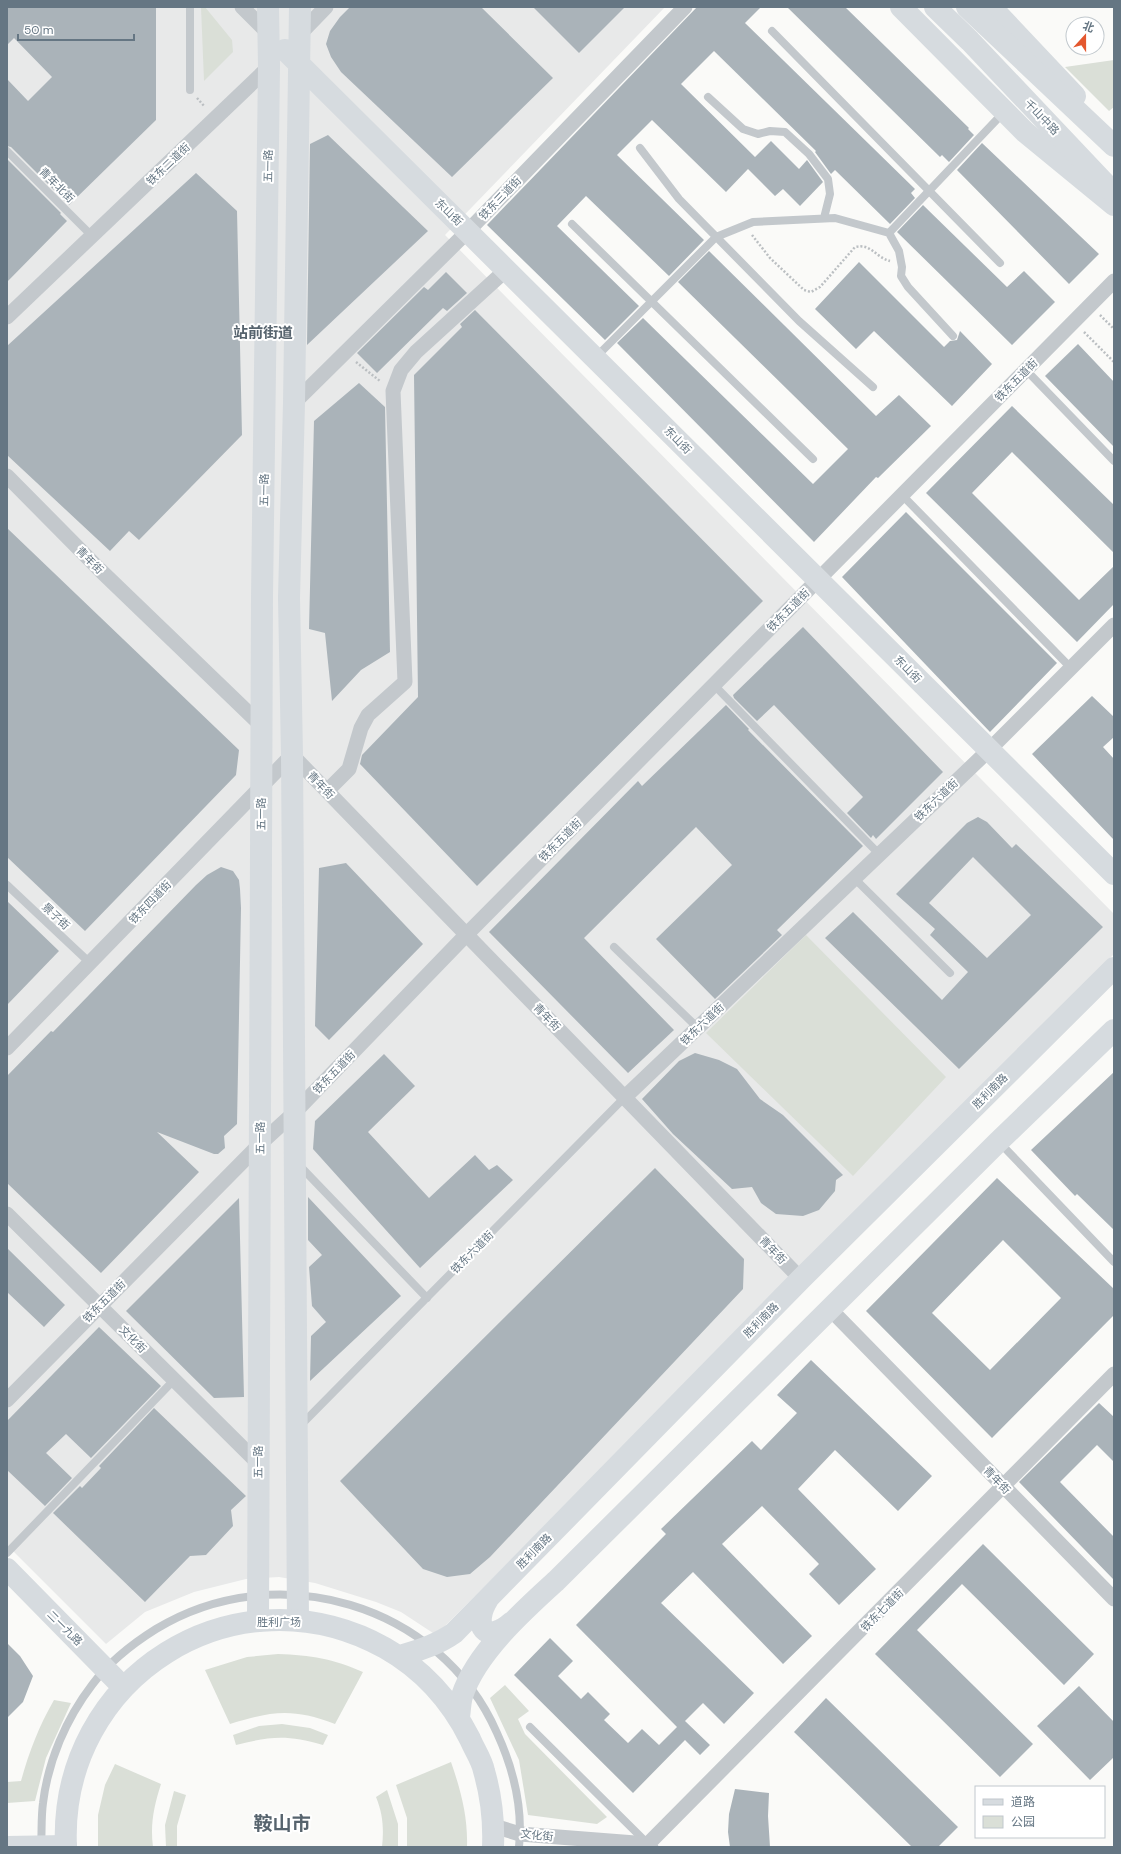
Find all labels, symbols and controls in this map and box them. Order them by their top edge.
scale bar [18,16,134,42]
north arrow [1065,16,1105,56]
text: 北 [1081,18,1096,35]
text: 50 m [24,22,53,38]
street label: 千山中路 [1022,96,1062,138]
street label: 铁东二道街 [143,140,193,188]
street label: 五一路 [261,149,275,183]
street label: 青年北街 [36,164,78,206]
street label: 铁东三道街 [476,173,524,223]
street label: 东山街 [432,196,466,228]
district label: 站前街道 [233,323,293,343]
street label: 铁东五道街 [992,356,1040,404]
street label: 东山街 [661,423,695,457]
street label: 五一路 [257,473,271,507]
street label: 青年街 [73,543,107,577]
street label: 铁东五道街 [764,586,812,634]
street label: 东山街 [891,652,925,686]
street label: 青年街 [305,768,337,802]
street label: 铁东六道街 [911,776,961,824]
street label: 五一路 [254,798,268,831]
street label: 铁东五道街 [536,816,584,864]
street label: 铁东四道街 [126,877,174,927]
street label: 景子街 [39,900,73,932]
street label: 青年街 [531,1000,563,1034]
street label: 铁东六道街 [677,1000,727,1048]
street label: 铁东五道街 [310,1047,358,1097]
street label: 胜利南路 [969,1070,1011,1112]
street label: 五一路 [253,1122,267,1155]
street label: 铁东六道街 [448,1228,496,1276]
street label: 青年街 [757,1233,789,1267]
street label: 铁东五道街 [80,1277,128,1325]
street label: 胜利南路 [740,1299,782,1341]
street label: 文化街 [116,1322,150,1356]
street label: 五一路 [251,1446,265,1479]
street label: 青年街 [981,1463,1013,1497]
street label: 胜利南路 [513,1530,555,1572]
street label: 铁东七道街 [858,1586,906,1634]
street label: 二一九路 [44,1607,86,1649]
street label: 胜利广场 [257,1615,301,1629]
legend [975,1786,1105,1838]
text: 道路 [1011,1794,1035,1810]
district label: 鞍山市 [253,1811,311,1836]
text: 公园 [1011,1814,1035,1830]
street label: 文化街 [520,1826,554,1844]

